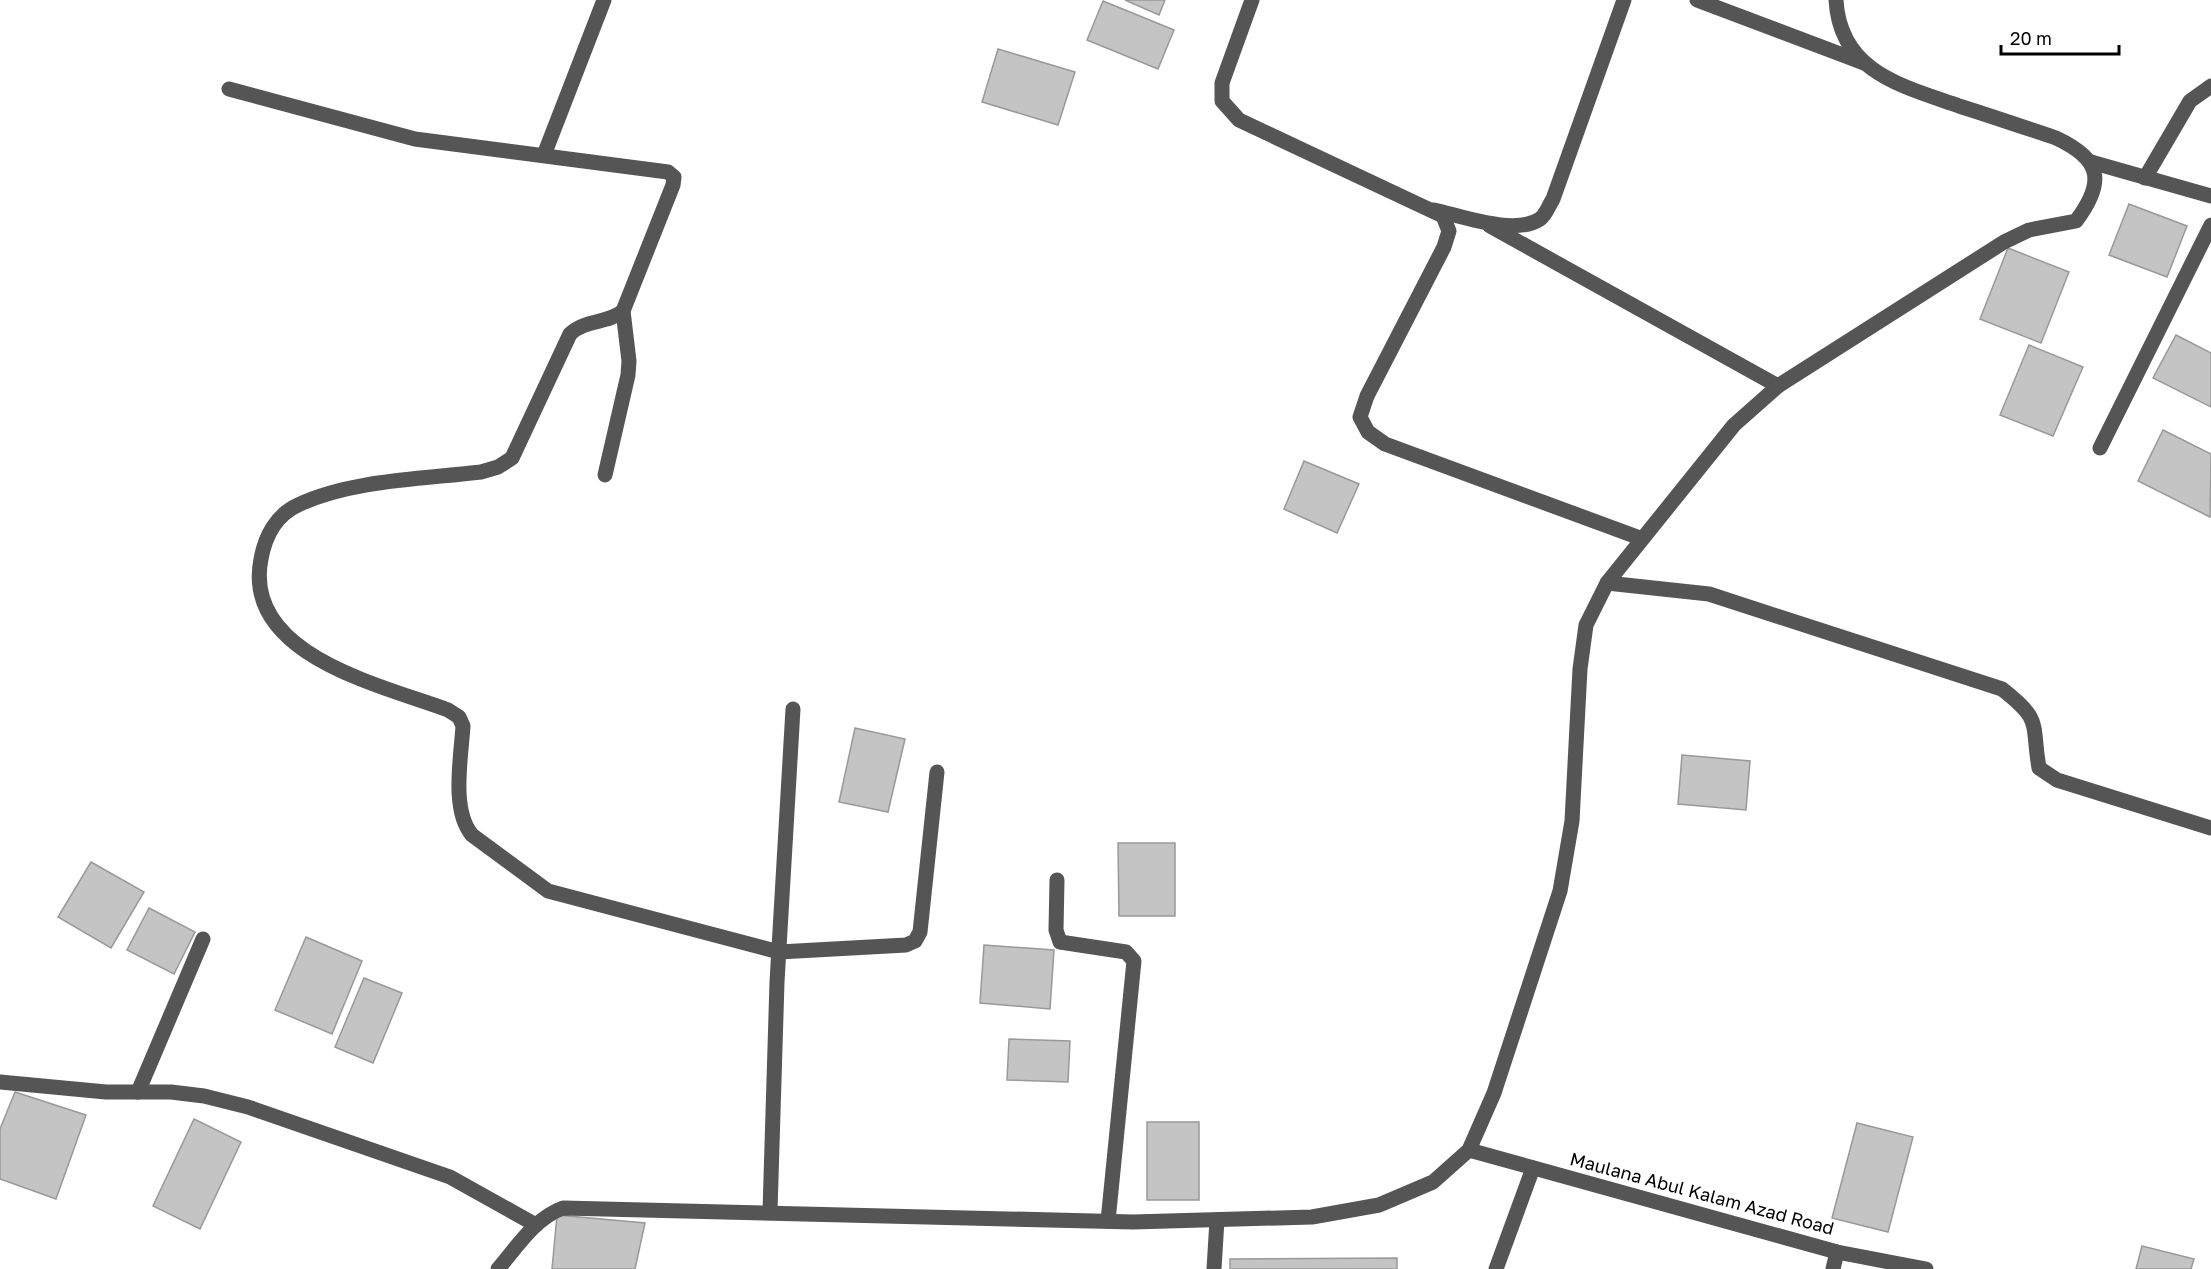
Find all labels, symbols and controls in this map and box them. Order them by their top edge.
scale bar [2001,18,2120,56]
text: 20 m [2010,27,2052,49]
street label: Maulana Abul Kalam Azad Road [1568,1147,1837,1239]

